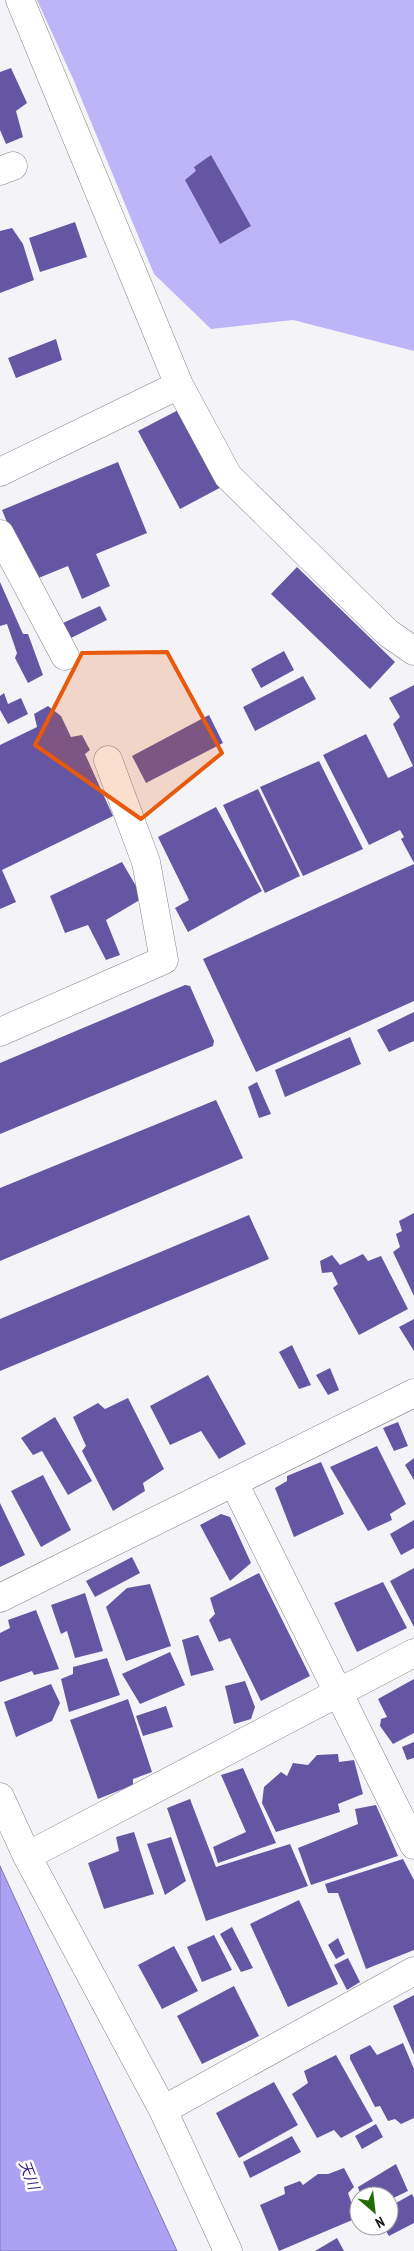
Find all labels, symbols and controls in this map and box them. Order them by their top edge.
water label: 天川 [15,2157,44,2194]
north arrow [349,2186,399,2236]
text: N [373,2213,388,2232]

